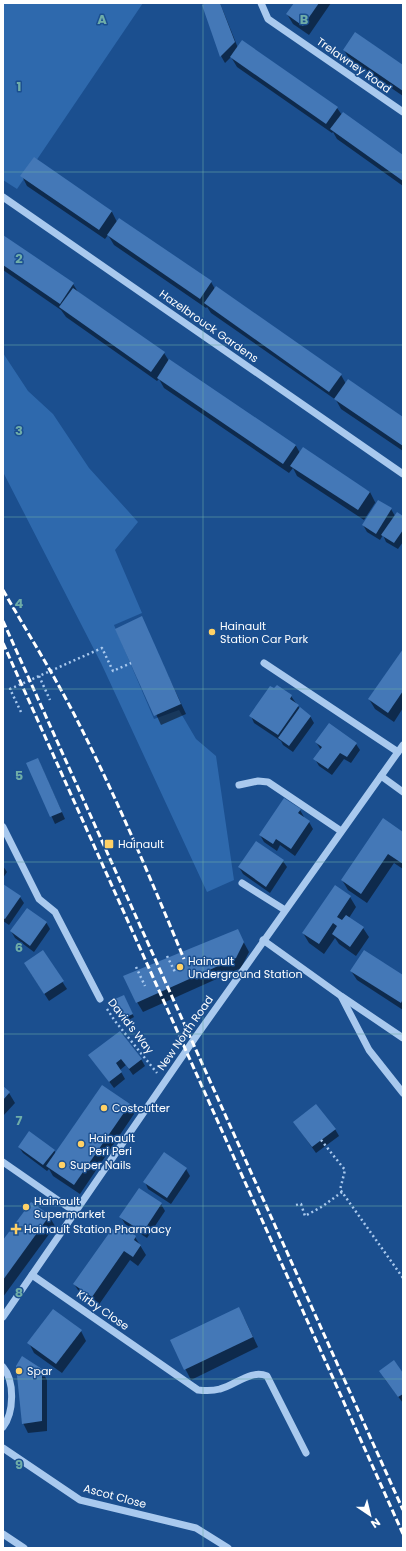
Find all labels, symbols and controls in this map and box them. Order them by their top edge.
text: A [97,10,107,29]
text: B [300,10,309,29]
street label: Trelawney Road [314,33,394,97]
text: 1 [17,77,21,96]
text: 2 [15,249,23,268]
street label: Hazelbrouck Gardens [156,286,262,366]
text: 3 [15,421,23,440]
text: 4 [15,594,24,613]
place label: Hainault Station Car Park [220,618,308,647]
marker: Hainault Station Car Park [207,627,217,637]
text: 5 [15,766,23,785]
place label: Hainault [118,836,164,852]
marker: Hainault [103,838,115,850]
text: 6 [15,938,23,957]
place label: Hainault Underground Station [188,953,303,982]
marker: Hainault Underground Station [175,962,185,972]
street label: New North Road [153,992,217,1074]
street label: David's Way [104,995,158,1058]
place label: Costcutter [112,1100,170,1116]
marker: Costcutter [99,1103,109,1113]
text: 7 [16,1111,23,1130]
place label: Hainault Peri Peri [89,1130,135,1159]
marker: Hainault Peri Peri [76,1139,86,1149]
place label: Super Nails [70,1157,131,1173]
marker: Super Nails [57,1160,67,1170]
place label: Hainault Supermarket [34,1193,105,1222]
marker: Hainault Supermarket [21,1202,31,1212]
place label: Hainault Station Pharmacy [24,1221,172,1237]
marker: Hainault Station Pharmacy [11,1224,21,1234]
text: 8 [15,1283,23,1302]
street label: Kirby Close [74,1286,133,1334]
place label: Spar [27,1363,52,1379]
marker: Spar [14,1366,24,1376]
text: 9 [15,1455,23,1474]
street label: Ascot Close [82,1480,148,1512]
north arrow [350,1495,390,1535]
text: N [368,1514,384,1532]

